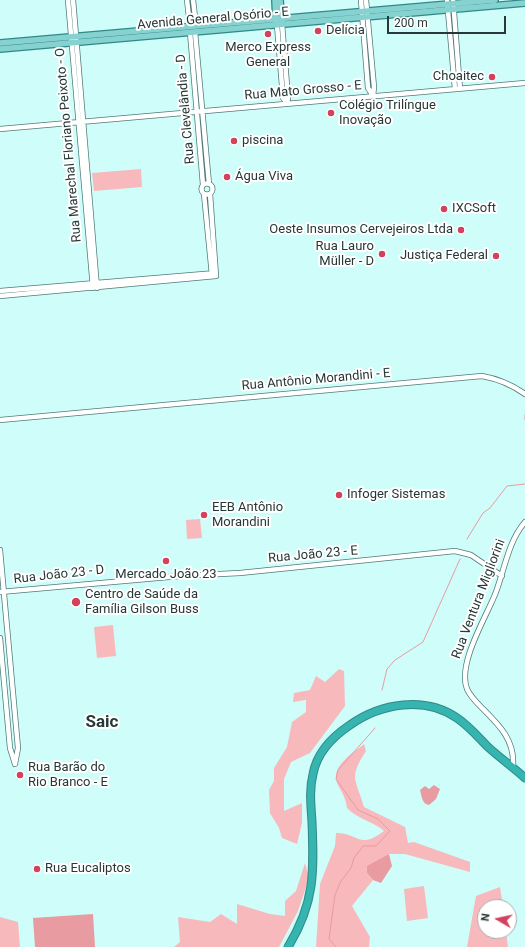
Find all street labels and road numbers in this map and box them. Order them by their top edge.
street label: Avenida General Osório - E [137,5,289,33]
street label: Rua Marechal Floriano Peixoto - O [53,47,85,243]
street label: Rua Clevelândia - D [173,53,199,165]
street label: Rua Mato Grosso - E [244,78,362,104]
street label: Rua Antônio Morandini - E [241,366,391,394]
street label: Rua Ventura Migliorini [449,537,509,661]
street label: Rua João 23 - E [268,543,358,567]
street label: Rua João 23 - D [13,562,105,588]

